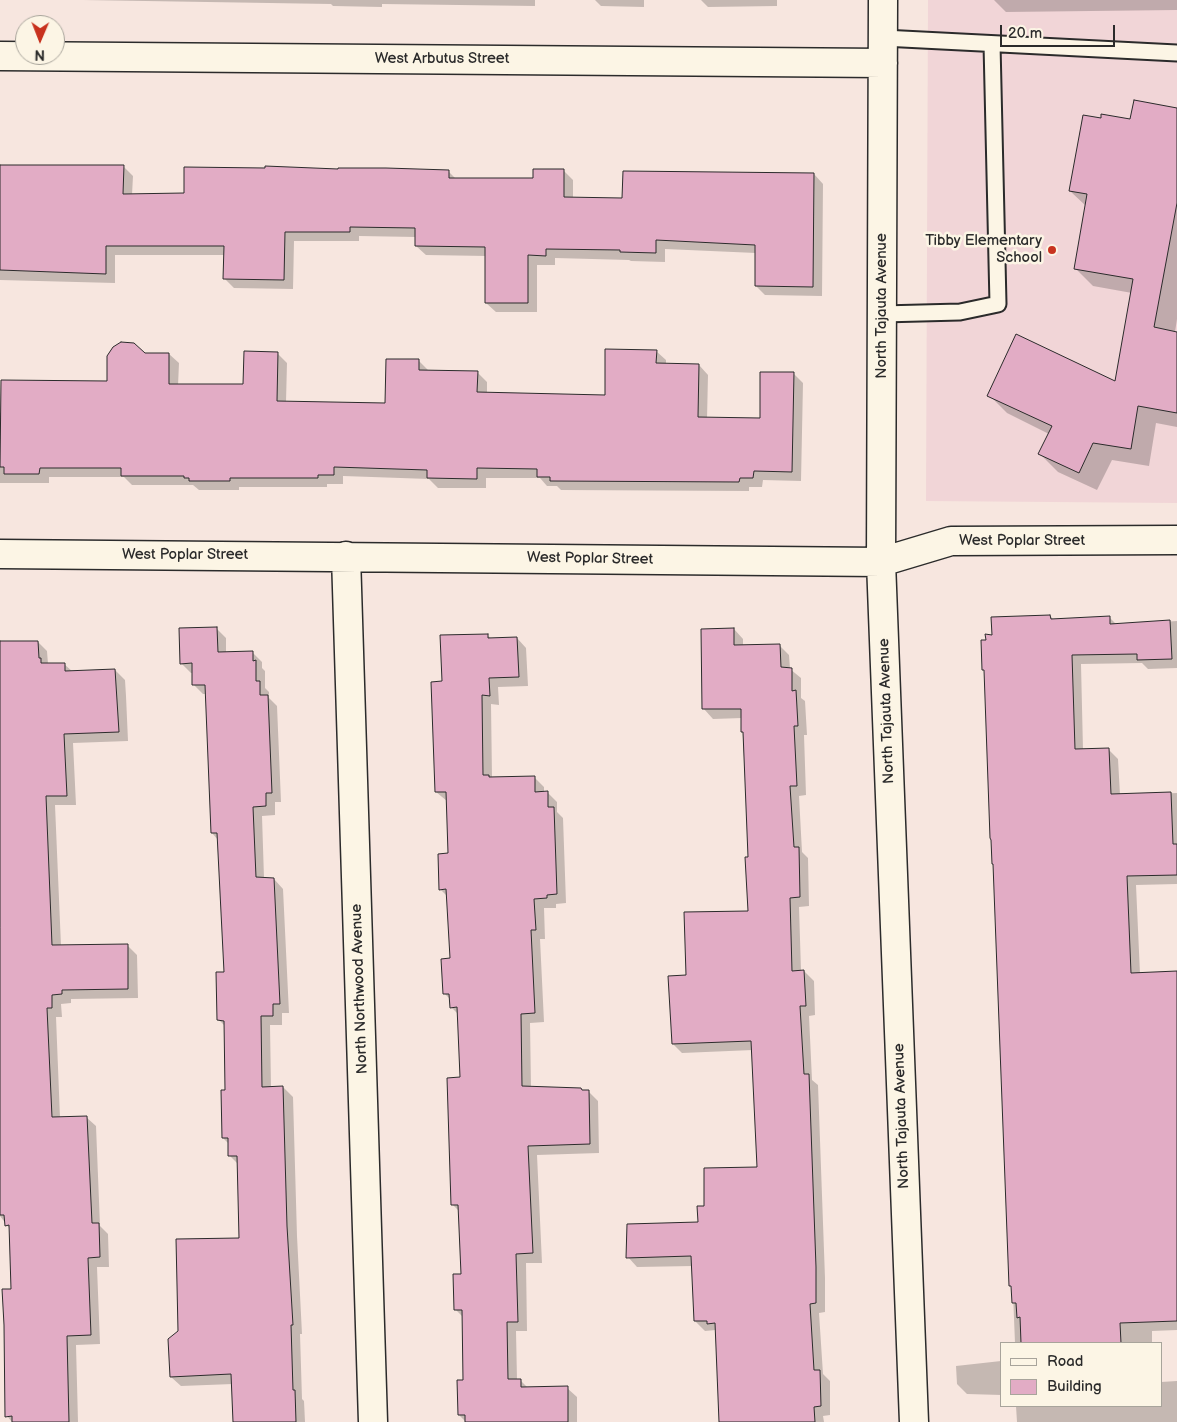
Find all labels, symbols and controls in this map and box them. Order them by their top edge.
north arrow [15,15,65,65]
scale bar [1002,15,1117,47]
text: 20 m [1008,24,1042,43]
text: N [34,46,45,63]
street label: West Arbutus Street [375,50,509,68]
place label: Tibby Elementary School [925,232,1042,267]
street label: North Tajauta Avenue [873,233,891,379]
marker: Tibby Elementary School [1046,244,1058,256]
street label: West Poplar Street [959,532,1085,550]
street label: West Poplar Street [122,546,248,564]
street label: West Poplar Street [527,549,653,569]
street label: North Tajauta Avenue [875,638,899,784]
street label: North Northwood Avenue [348,904,372,1074]
street label: North Tajauta Avenue [890,1043,914,1189]
legend [1000,1342,1162,1407]
text: Road [1047,1352,1083,1371]
text: Building [1047,1377,1102,1396]

